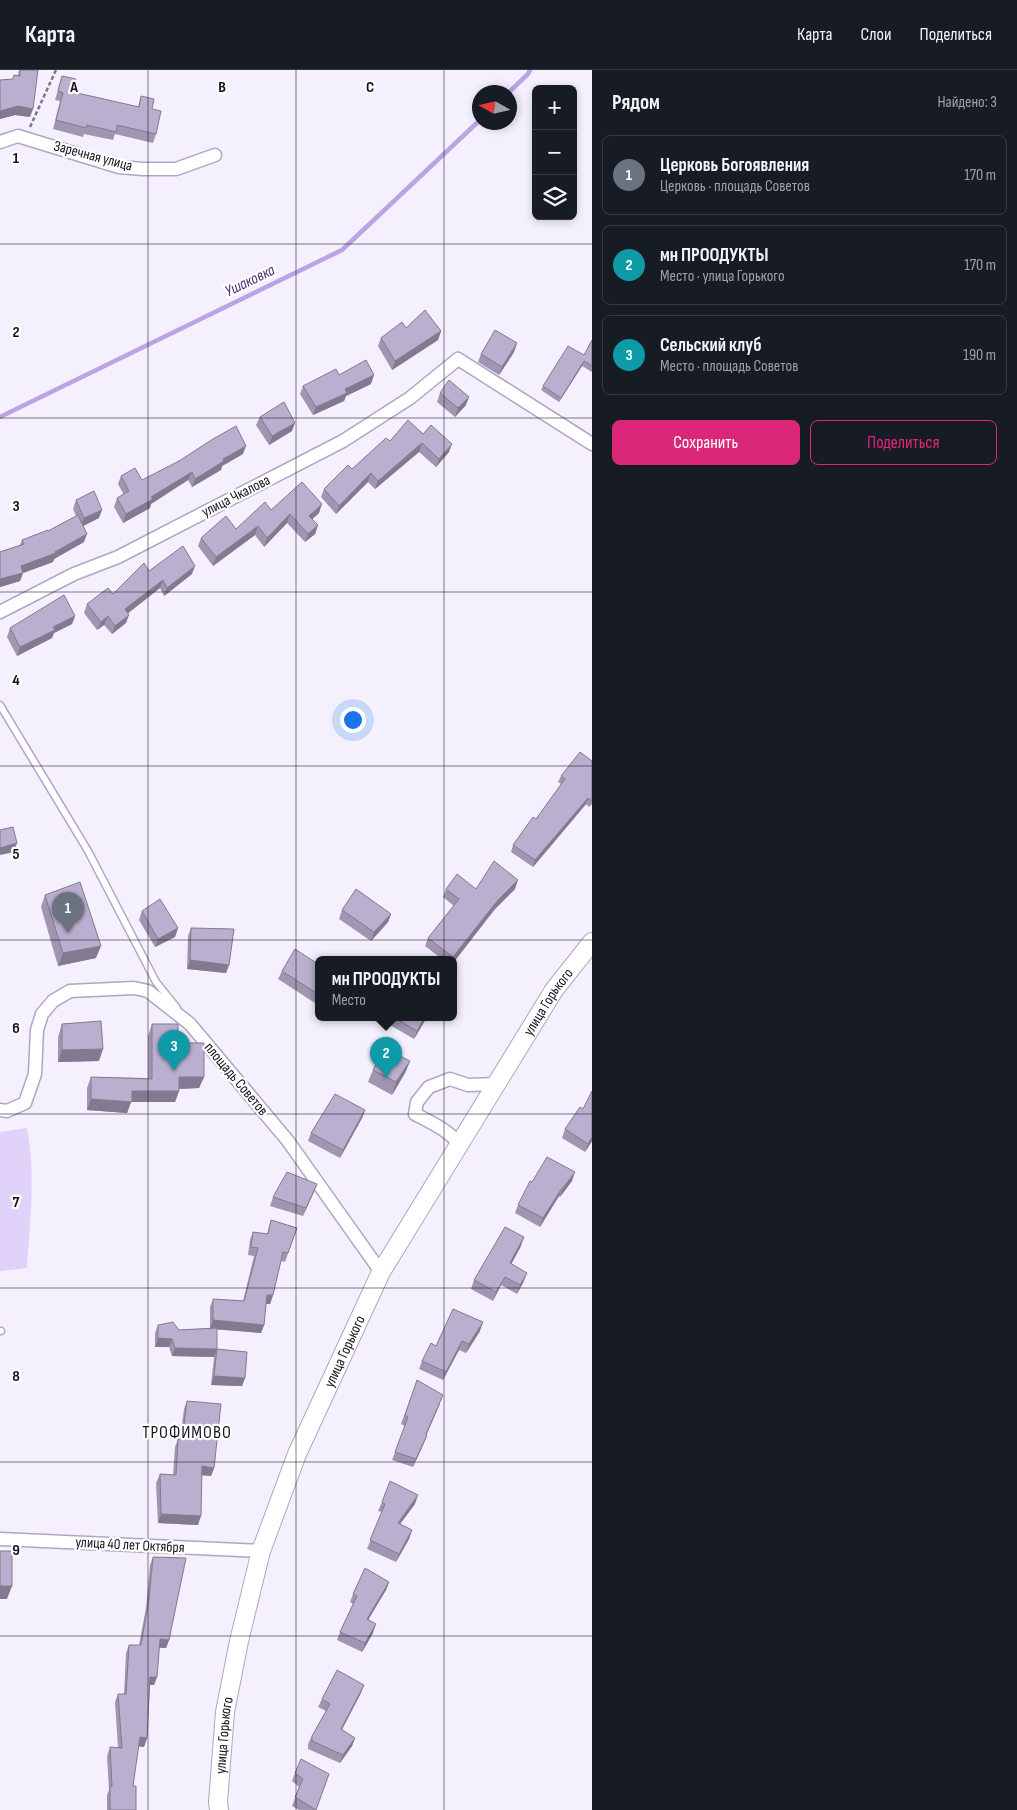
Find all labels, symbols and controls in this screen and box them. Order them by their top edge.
text: Карта [25,20,75,49]
text: Карта [797,24,833,45]
text: Слои [861,24,892,45]
text: Поделиться [920,24,992,45]
text: A [69,78,78,97]
text: B [218,78,226,97]
text: C [366,78,374,97]
north arrow [472,85,517,130]
map controls [532,85,577,220]
button: + [532,85,577,130]
text: Рядом [612,90,660,115]
text: Найдено: 3 [937,93,997,112]
button: − [532,130,577,175]
street label: Заречная улица [52,136,135,176]
text: 1 [13,149,20,168]
text: Церковь Богоявления [660,154,809,177]
text: 1 [626,166,632,185]
text: 170 m [964,166,996,185]
button: layers [532,175,577,220]
text: Церковь · площадь Советов [660,177,810,196]
text: мн ПРООДУКТЫ [660,244,769,267]
text: 2 [625,256,633,275]
text: 170 m [964,256,996,275]
water label: Ушаковка [222,261,279,301]
text: Место · улица Горького [660,267,785,286]
text: 2 [12,323,20,342]
text: Сельский клуб [660,334,761,357]
text: 3 [625,346,633,365]
text: 190 m [963,346,996,365]
text: Место · площадь Советов [660,357,798,376]
button: Сохранить [612,420,800,465]
button: Поделиться [810,420,997,465]
street label: улица Чкалова [198,471,274,521]
text: 3 [12,497,20,516]
text: 4 [12,671,20,690]
your location [340,707,366,733]
text: 5 [12,845,20,864]
pin: 1 [52,892,84,933]
popup [315,956,457,1021]
street label: улица Горького [519,964,577,1039]
text: мн ПРООДУКТЫ [332,968,440,991]
text: Место [332,991,366,1010]
text: 6 [12,1019,20,1038]
pin: 3 [158,1030,190,1071]
pin: 2 [370,1037,402,1078]
street label: площадь Советов [200,1039,272,1120]
text: 7 [13,1193,20,1212]
street label: улица Горького [320,1312,369,1390]
text: 8 [12,1367,20,1386]
district label: ТРОФИМОВО [142,1422,232,1443]
street label: улица 40 лет Октября [75,1533,185,1557]
text: 9 [12,1541,20,1560]
street label: улица Горького [211,1695,237,1774]

